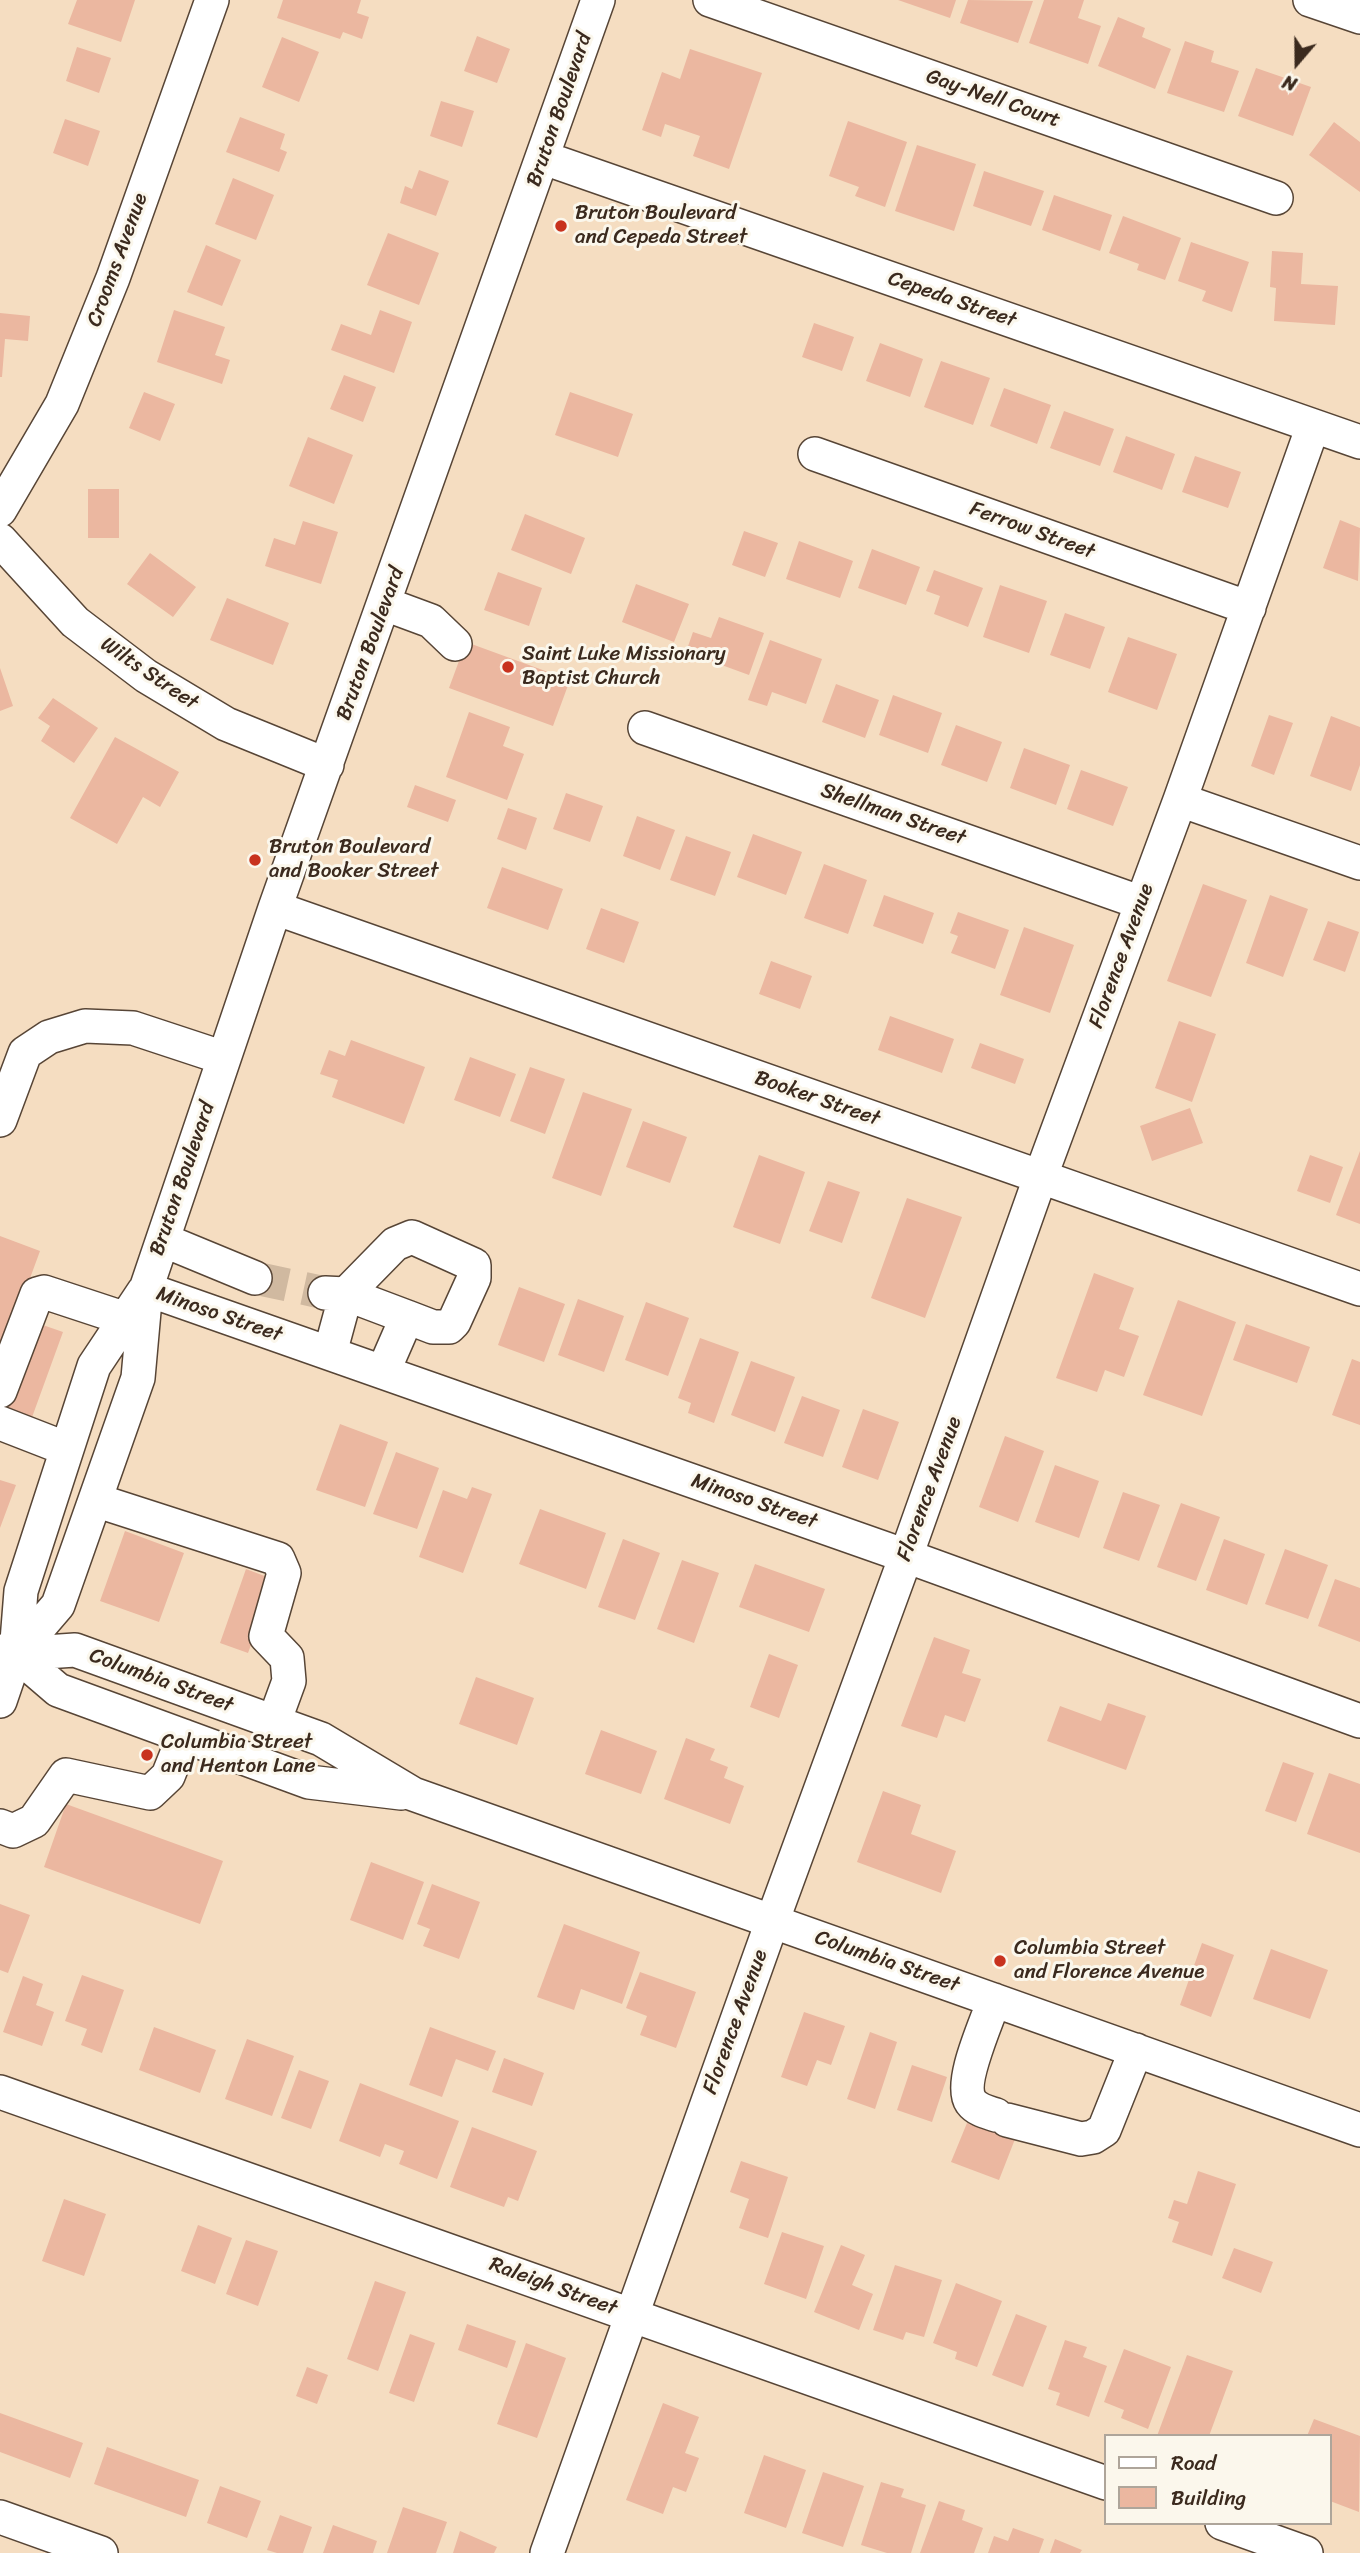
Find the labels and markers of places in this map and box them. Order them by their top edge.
place label: Bruton Boulevard and Cepeda Street [575,201,747,251]
marker: Bruton Boulevard and Cepeda Street [553,218,569,234]
place label: Saint Luke Missionary Baptist Church [522,642,726,692]
marker: Saint Luke Missionary Baptist Church [500,659,516,675]
place label: Bruton Boulevard and Booker Street [269,835,438,885]
marker: Bruton Boulevard and Booker Street [247,852,263,868]
place label: Columbia Street and Henton Lane [161,1730,315,1780]
marker: Columbia Street and Henton Lane [139,1747,155,1763]
place label: Columbia Street and Florence Avenue [1014,1936,1204,1986]
marker: Columbia Street and Florence Avenue [992,1953,1008,1969]

